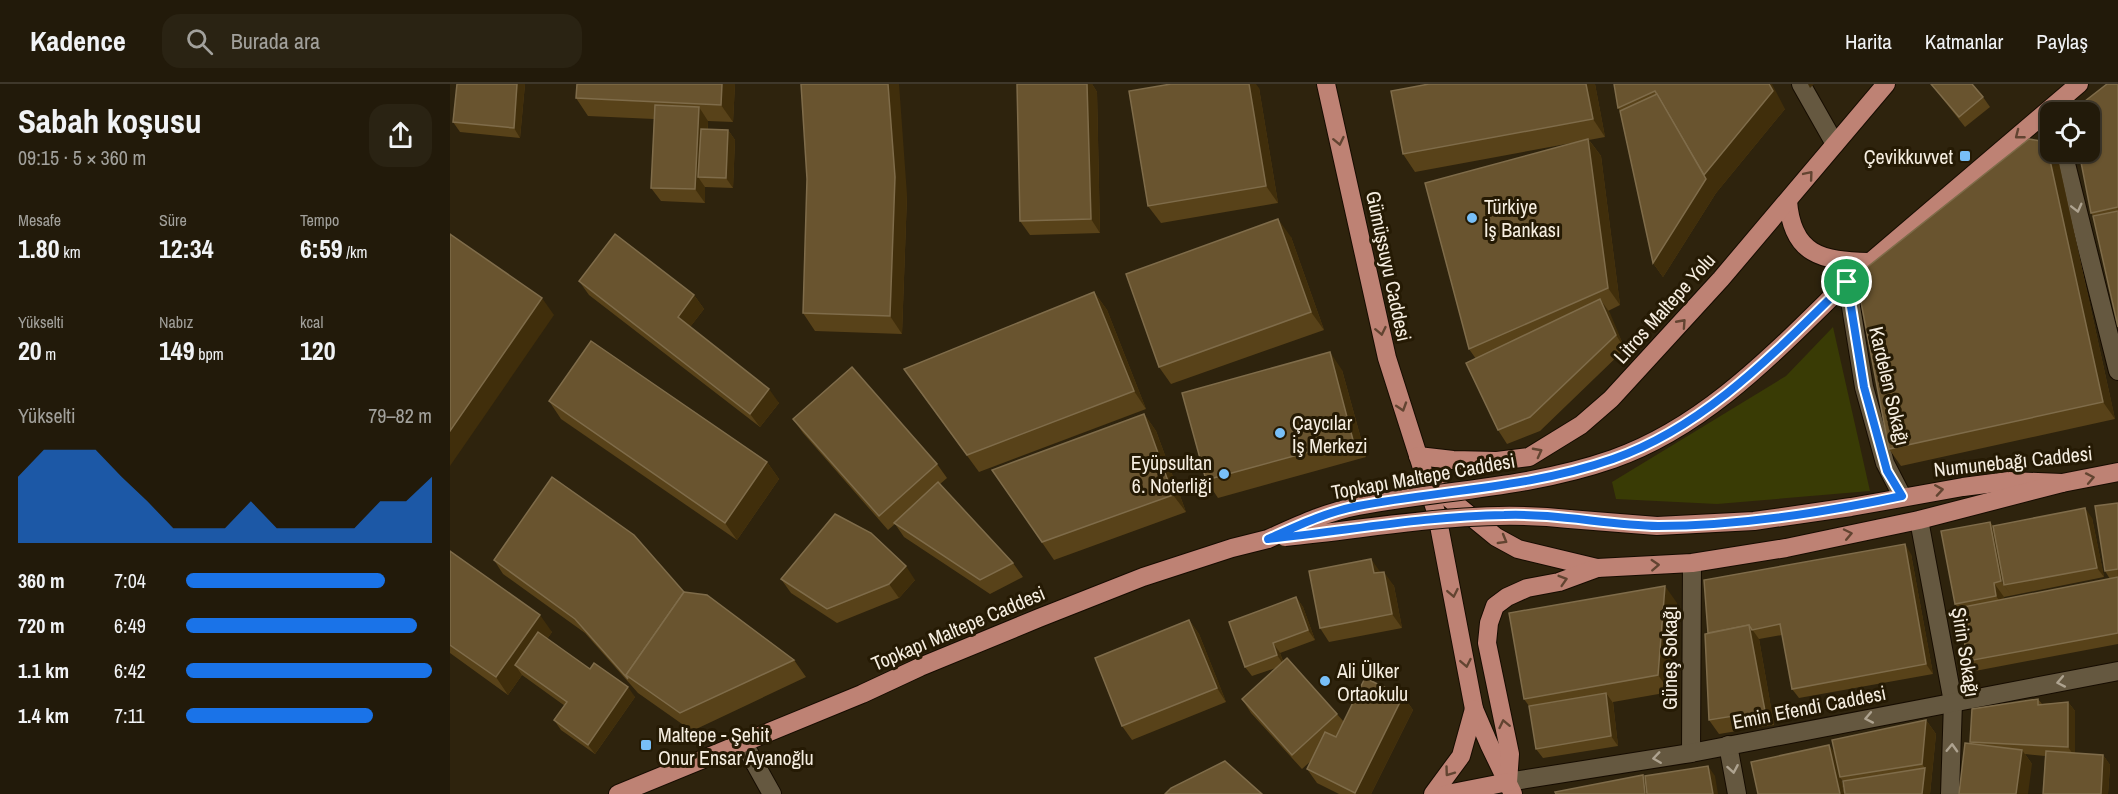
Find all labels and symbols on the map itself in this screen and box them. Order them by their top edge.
one-way arrow [2014,128,2025,139]
one-way arrow [1331,136,1344,146]
place label: Çevikkuvvet [1864,143,1953,170]
marker: Çevikkuvvet [1958,149,1972,163]
one-way arrow [1802,171,1813,182]
street label: Gümüşsuyu Caddesi [1360,188,1418,344]
place label: Türkiye İş Bankası [1484,193,1561,243]
one-way arrow [2070,202,2082,213]
marker: Türkiye İş Bankası [1465,211,1479,225]
street label: Litros Maltepe Yolu [1607,247,1721,369]
pin [1821,256,1872,307]
one-way arrow [1675,319,1686,330]
street label: Kardelen Sokağı [1863,324,1917,448]
one-way arrow [1373,326,1386,336]
one-way arrow [1395,401,1407,412]
place label: Çaycılar İş Merkezi [1292,409,1368,459]
marker: Çaycılar İş Merkezi [1273,426,1287,440]
street label: Numunebağı Caddesi [1932,439,2094,483]
street label: Topkapı Maltepe Caddesi [1329,447,1517,505]
one-way arrow [1531,448,1542,459]
place label: Eyüpsultan 6. Noterliği [1131,449,1212,499]
marker: Eyüpsultan 6. Noterliği [1217,467,1231,481]
one-way arrow [2085,472,2095,485]
one-way arrow [1934,485,1944,497]
one-way arrow [1842,529,1852,542]
one-way arrow [1497,533,1507,544]
one-way arrow [1651,558,1660,571]
one-way arrow [1557,575,1568,587]
street label: Topkapı Maltepe Caddesi [867,579,1049,677]
one-way arrow [1446,588,1459,598]
street label: Şirin Sokağı [1946,605,1986,699]
street label: Güneş Sokağı [1656,606,1683,710]
place label: Ali Ülker Ortaokulu [1336,657,1408,707]
one-way arrow [1459,658,1472,668]
marker: Ali Ülker Ortaokulu [1318,674,1332,688]
one-way arrow [2056,675,2066,688]
street label: Emin Efendi Caddesi [1730,679,1888,735]
one-way arrow [1864,711,1874,724]
one-way arrow [1498,720,1511,730]
place label: Maltepe - Şehit Onur Ensar Ayanoğlu [658,721,814,771]
marker: Maltepe - Şehit Onur Ensar Ayanoğlu [639,738,653,752]
one-way arrow [1945,744,1958,753]
one-way arrow [1652,752,1661,764]
one-way arrow [1726,765,1738,774]
one-way arrow [1445,766,1456,777]

